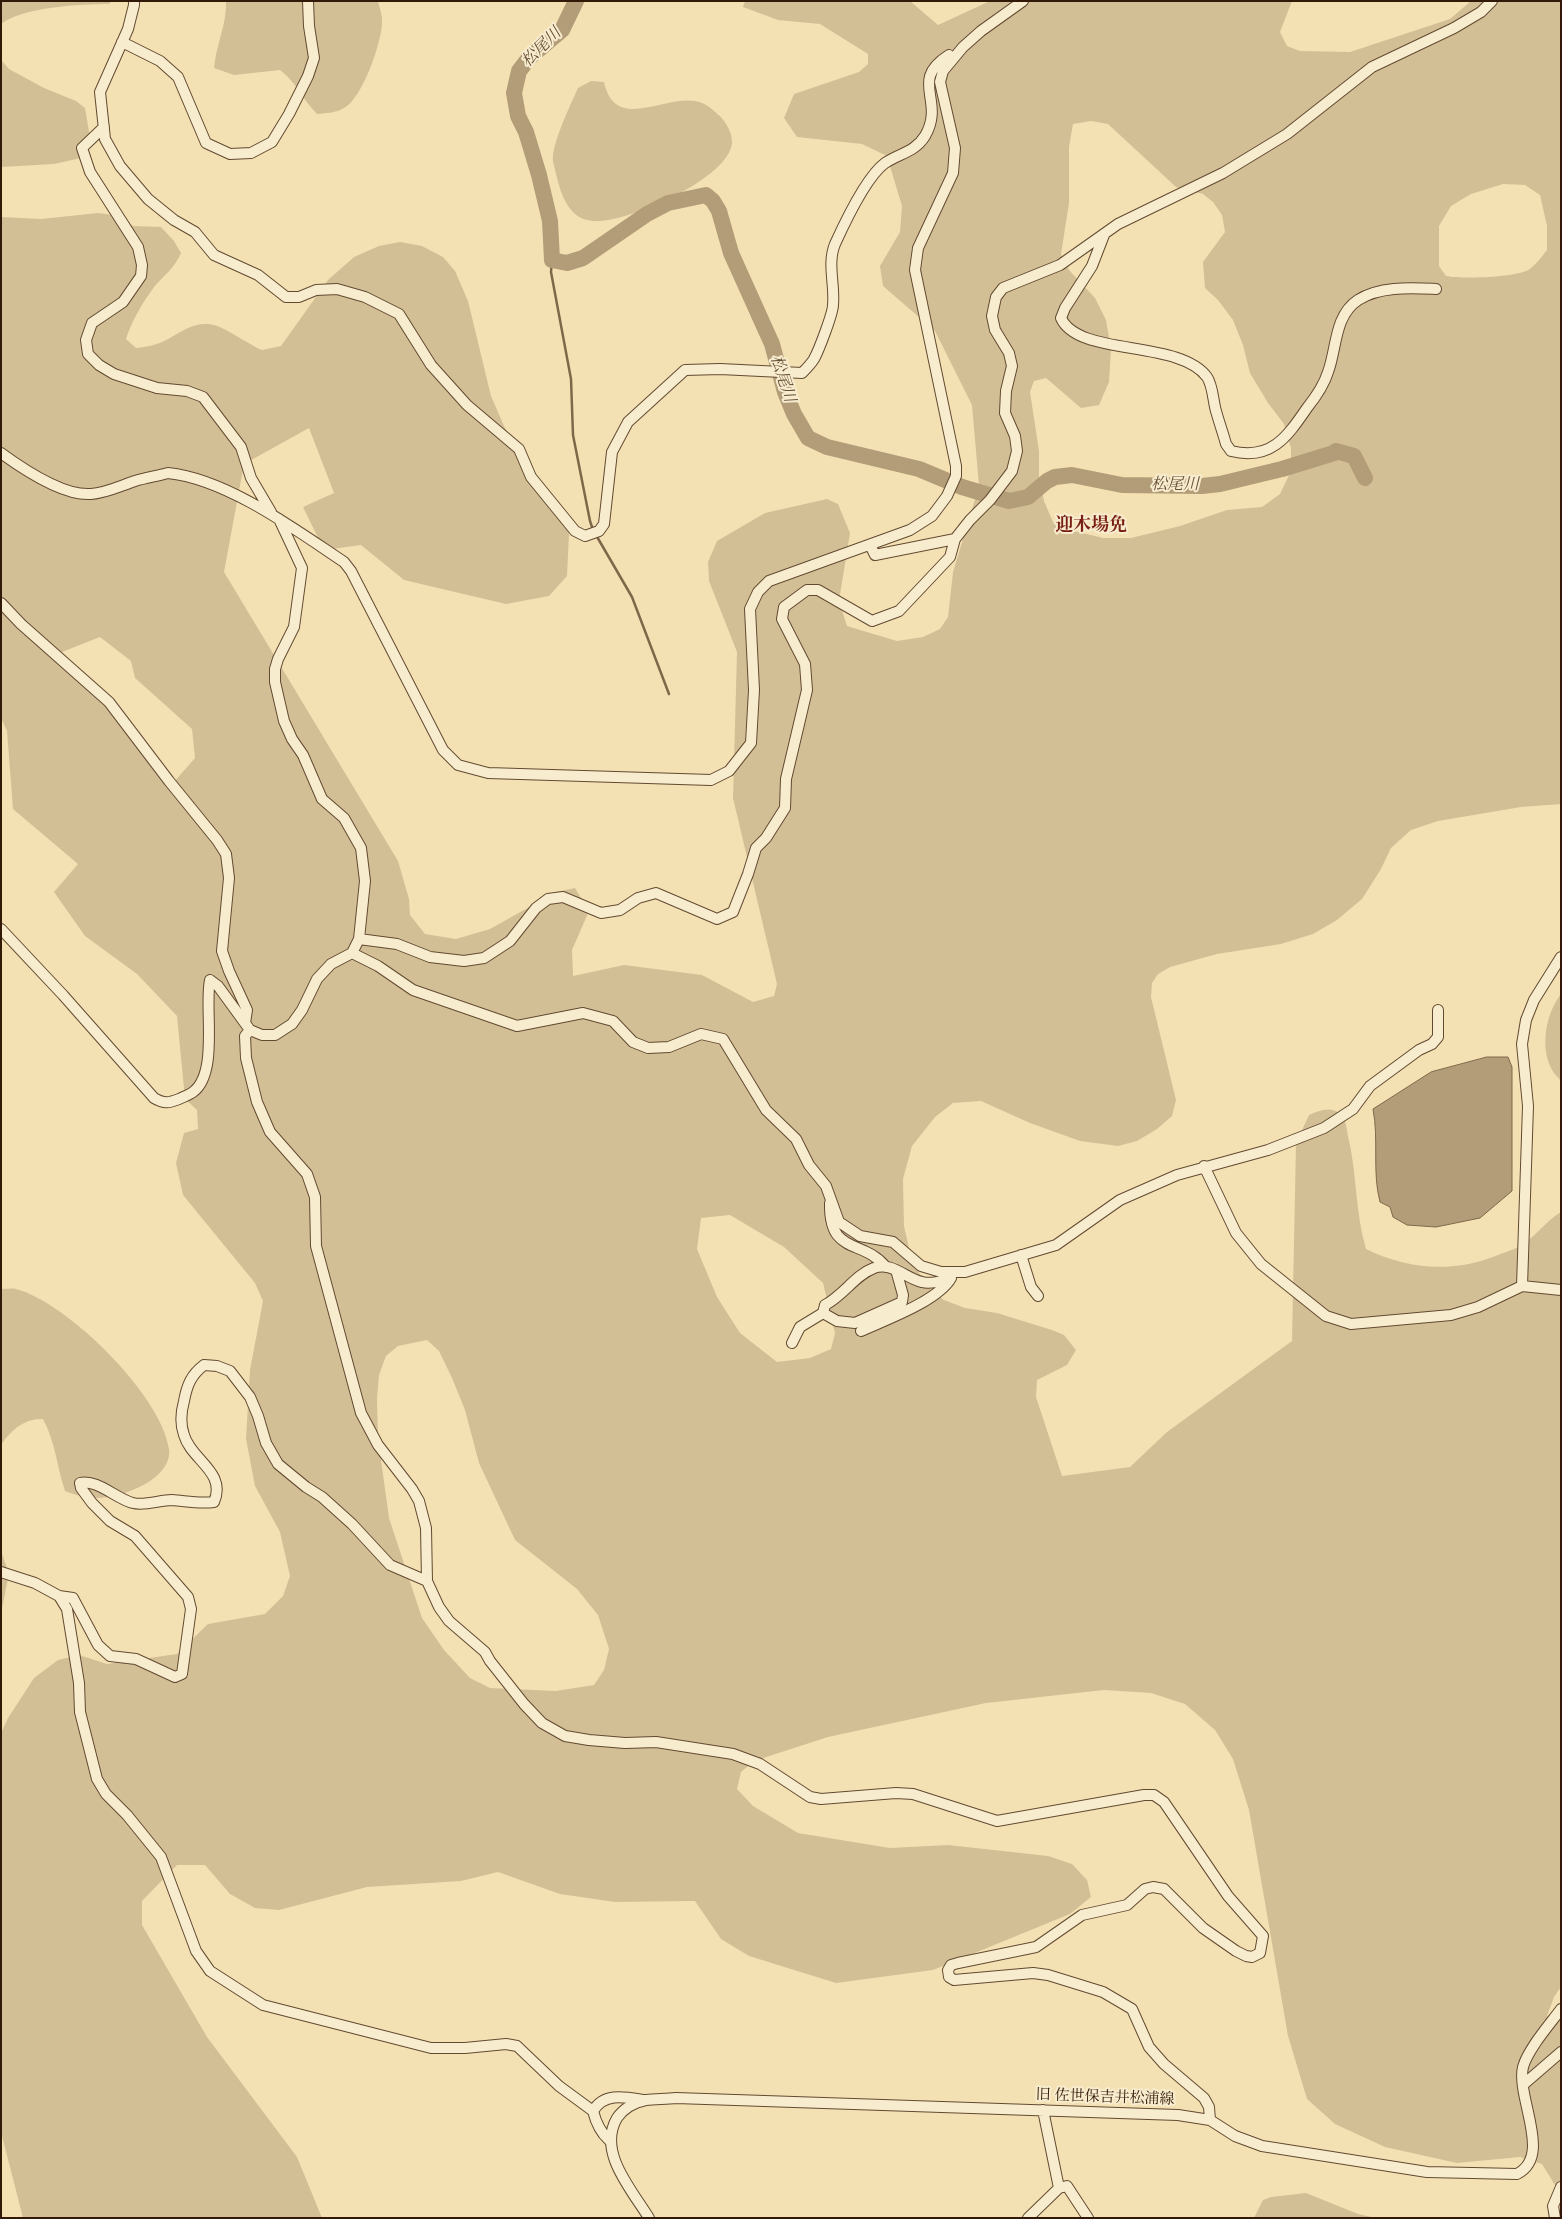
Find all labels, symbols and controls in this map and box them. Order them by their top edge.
water label: 松尾川 [518,24,566,72]
water label: 松尾川 [765,353,799,405]
water label: 松尾川 [1151,475,1199,495]
district label: 迎木場免 [1055,515,1127,537]
street label: 旧 佐世保吉井松浦線 [1035,2087,1175,2109]

